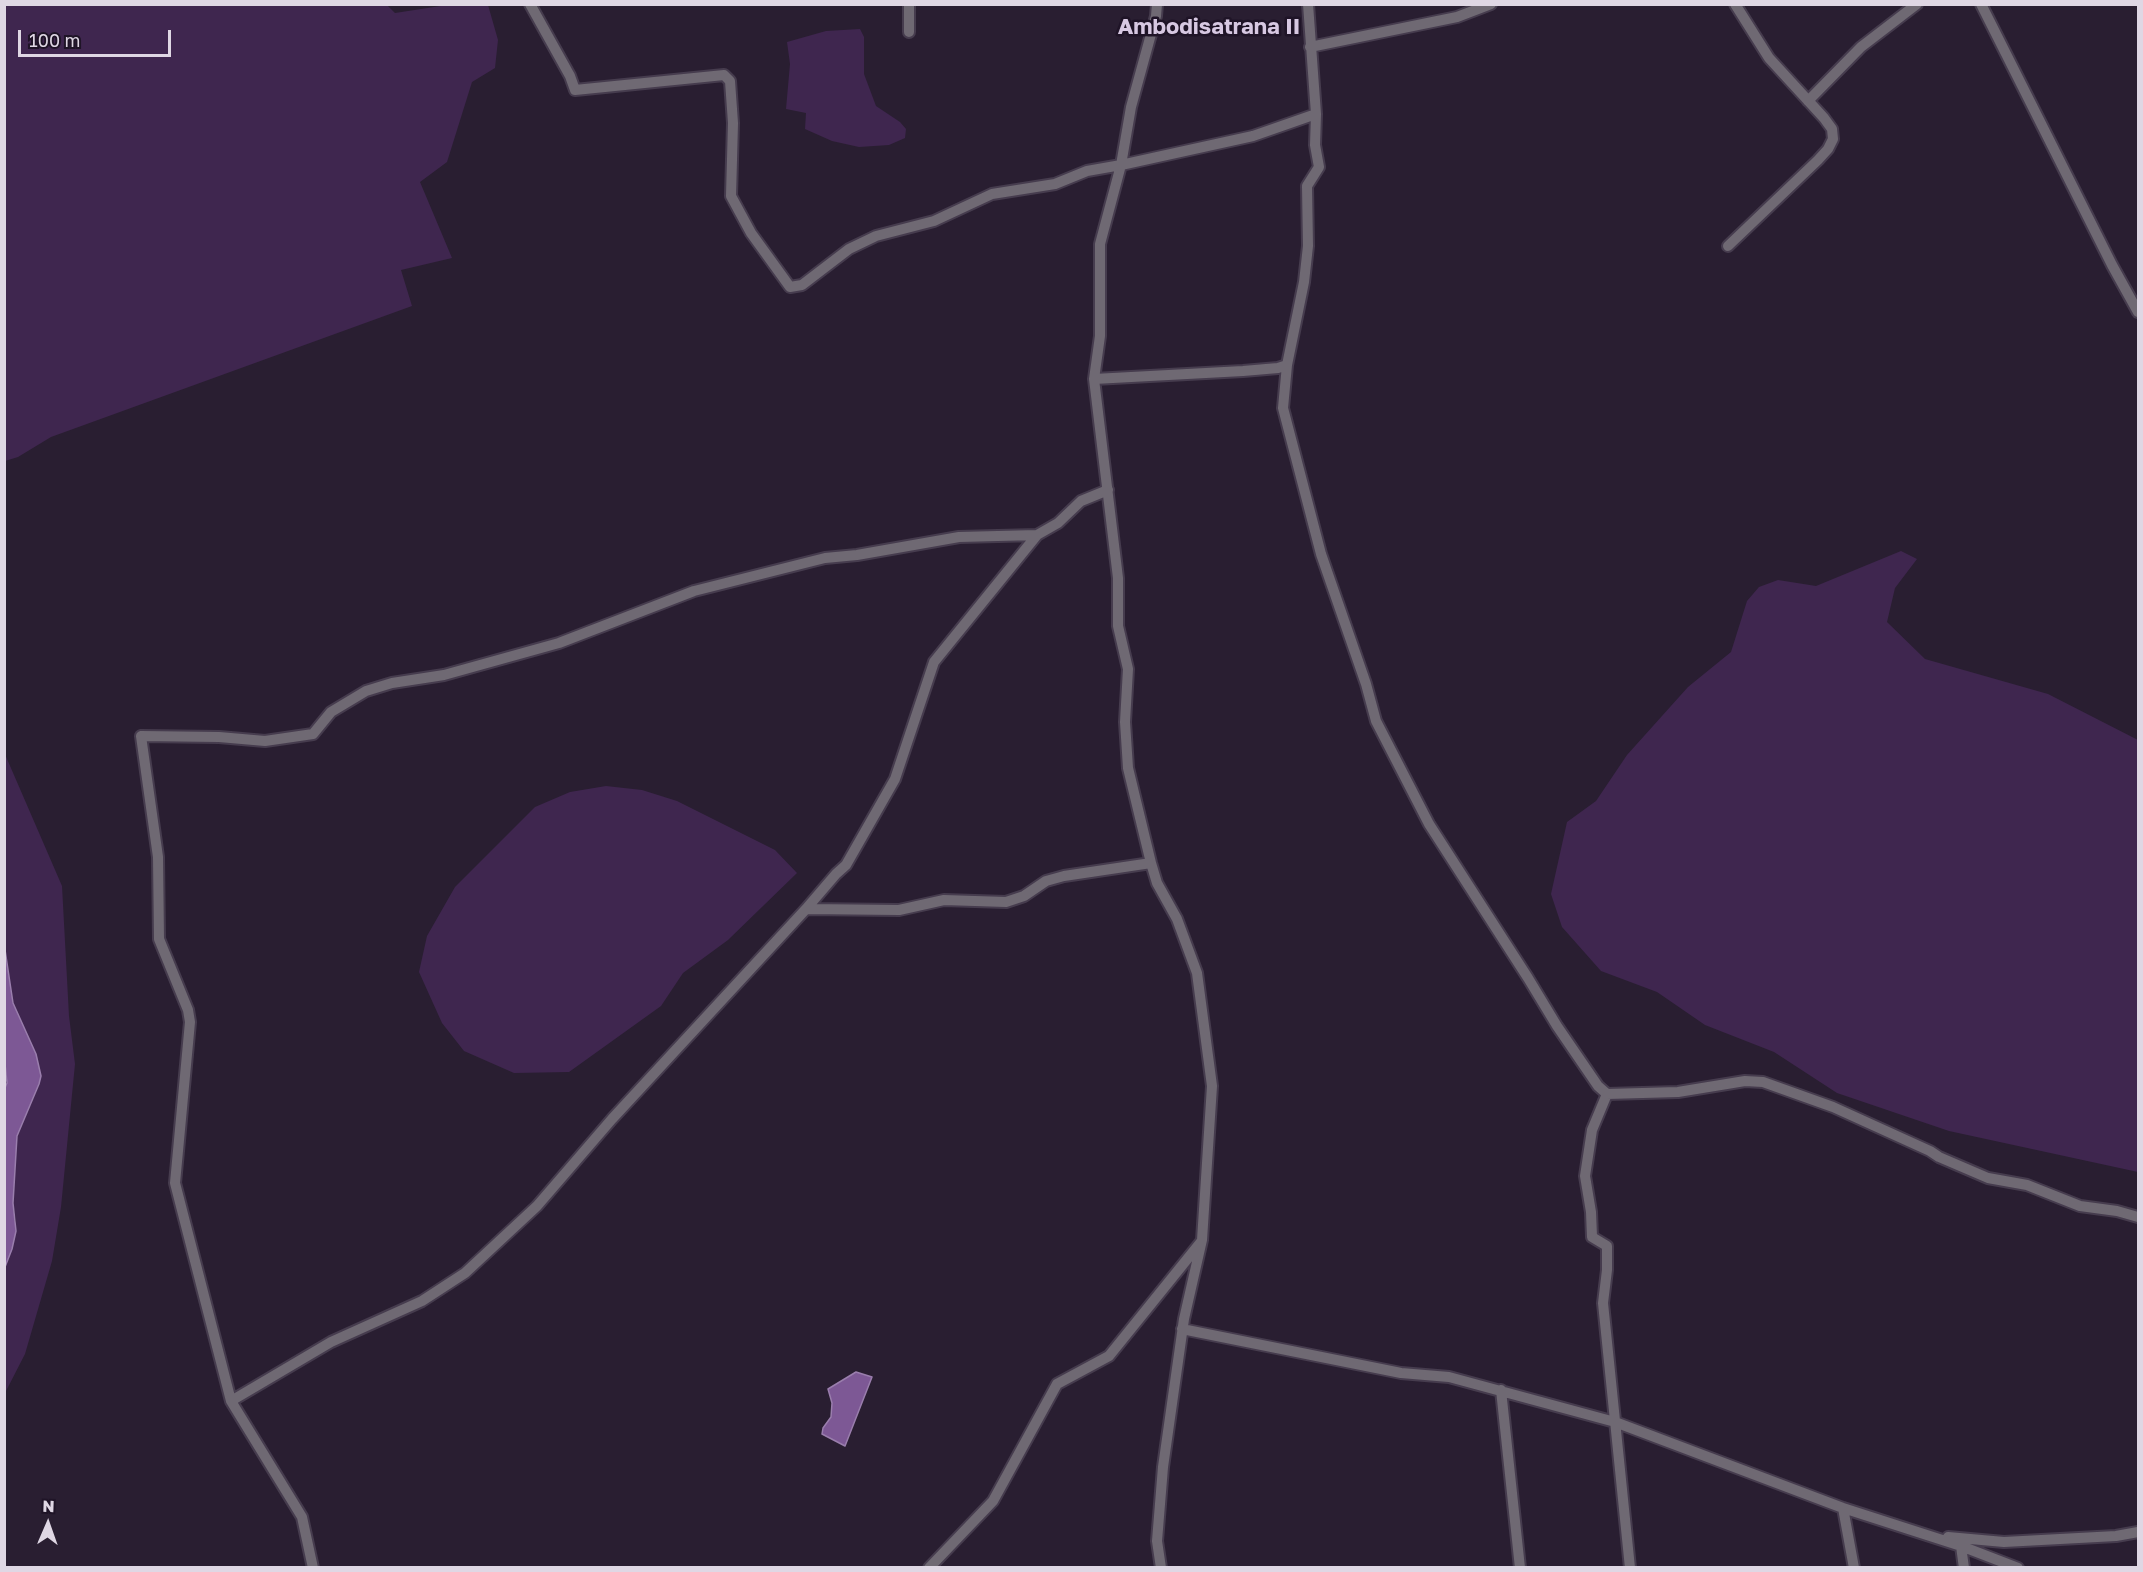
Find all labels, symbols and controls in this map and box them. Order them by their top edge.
district label: Ambodisatrana II [1118,14,1300,40]
scale bar [21,18,174,56]
text: 100 m [29,29,80,51]
north arrow [18,1494,78,1554]
text: N [42,1496,55,1516]

